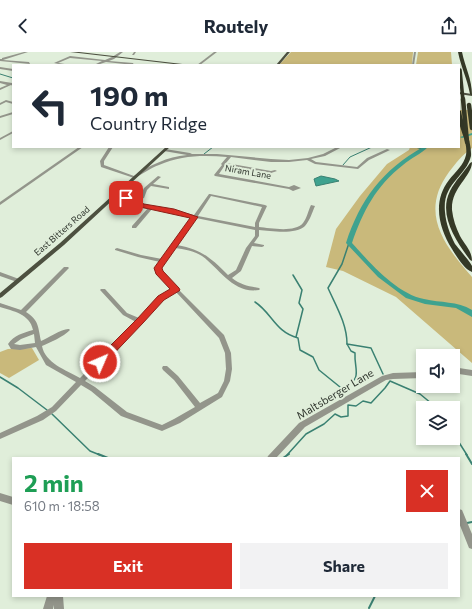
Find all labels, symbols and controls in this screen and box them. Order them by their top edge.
icon: back [12,15,34,37]
text: Routely [204,15,268,37]
icon: share [438,15,460,37]
text: 190 m [90,78,168,112]
icon: left [24,80,76,132]
text: Country Ridge [90,112,207,134]
street label: Niram Lane [224,162,272,181]
pin [109,181,143,215]
icon: arrive [115,187,137,209]
street label: East Bitters Road [32,204,92,258]
position arrow [79,341,121,383]
map controls [416,349,460,445]
button: sound [416,349,460,393]
street label: Maltsberger Lane [294,365,376,422]
button: layers [416,401,460,445]
text: 2 min [24,468,84,497]
button: close [406,470,448,512]
text: 610 m · 18:58 [24,498,100,514]
button: Exit [24,543,232,589]
button: Share [240,543,448,589]

